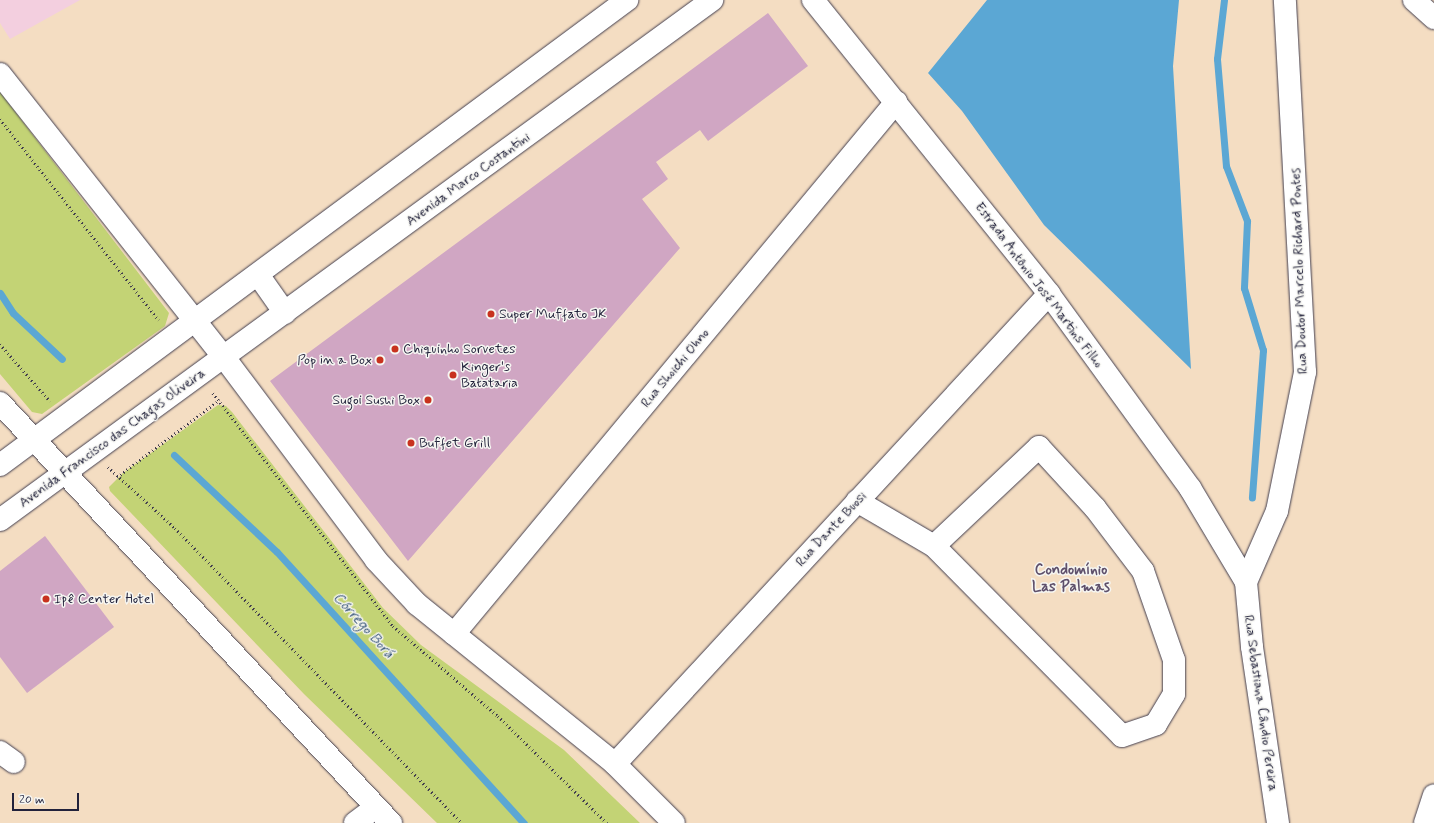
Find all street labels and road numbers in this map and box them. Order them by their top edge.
street label: Avenida Marco Costantini [402,128,534,230]
street label: Rua Doutor Marcelo Richard Pontes [1287,169,1311,373]
street label: Estrada Antônio José Martins Filho [971,199,1107,371]
street label: Rua Shoichi Ohno [637,325,713,411]
street label: Avenida Francisco das Chagas Oliveira [14,364,210,512]
street label: Rua Dante Buosi [792,488,870,570]
street label: Rua Sebastiana Cândio Pereira [1240,613,1282,793]

